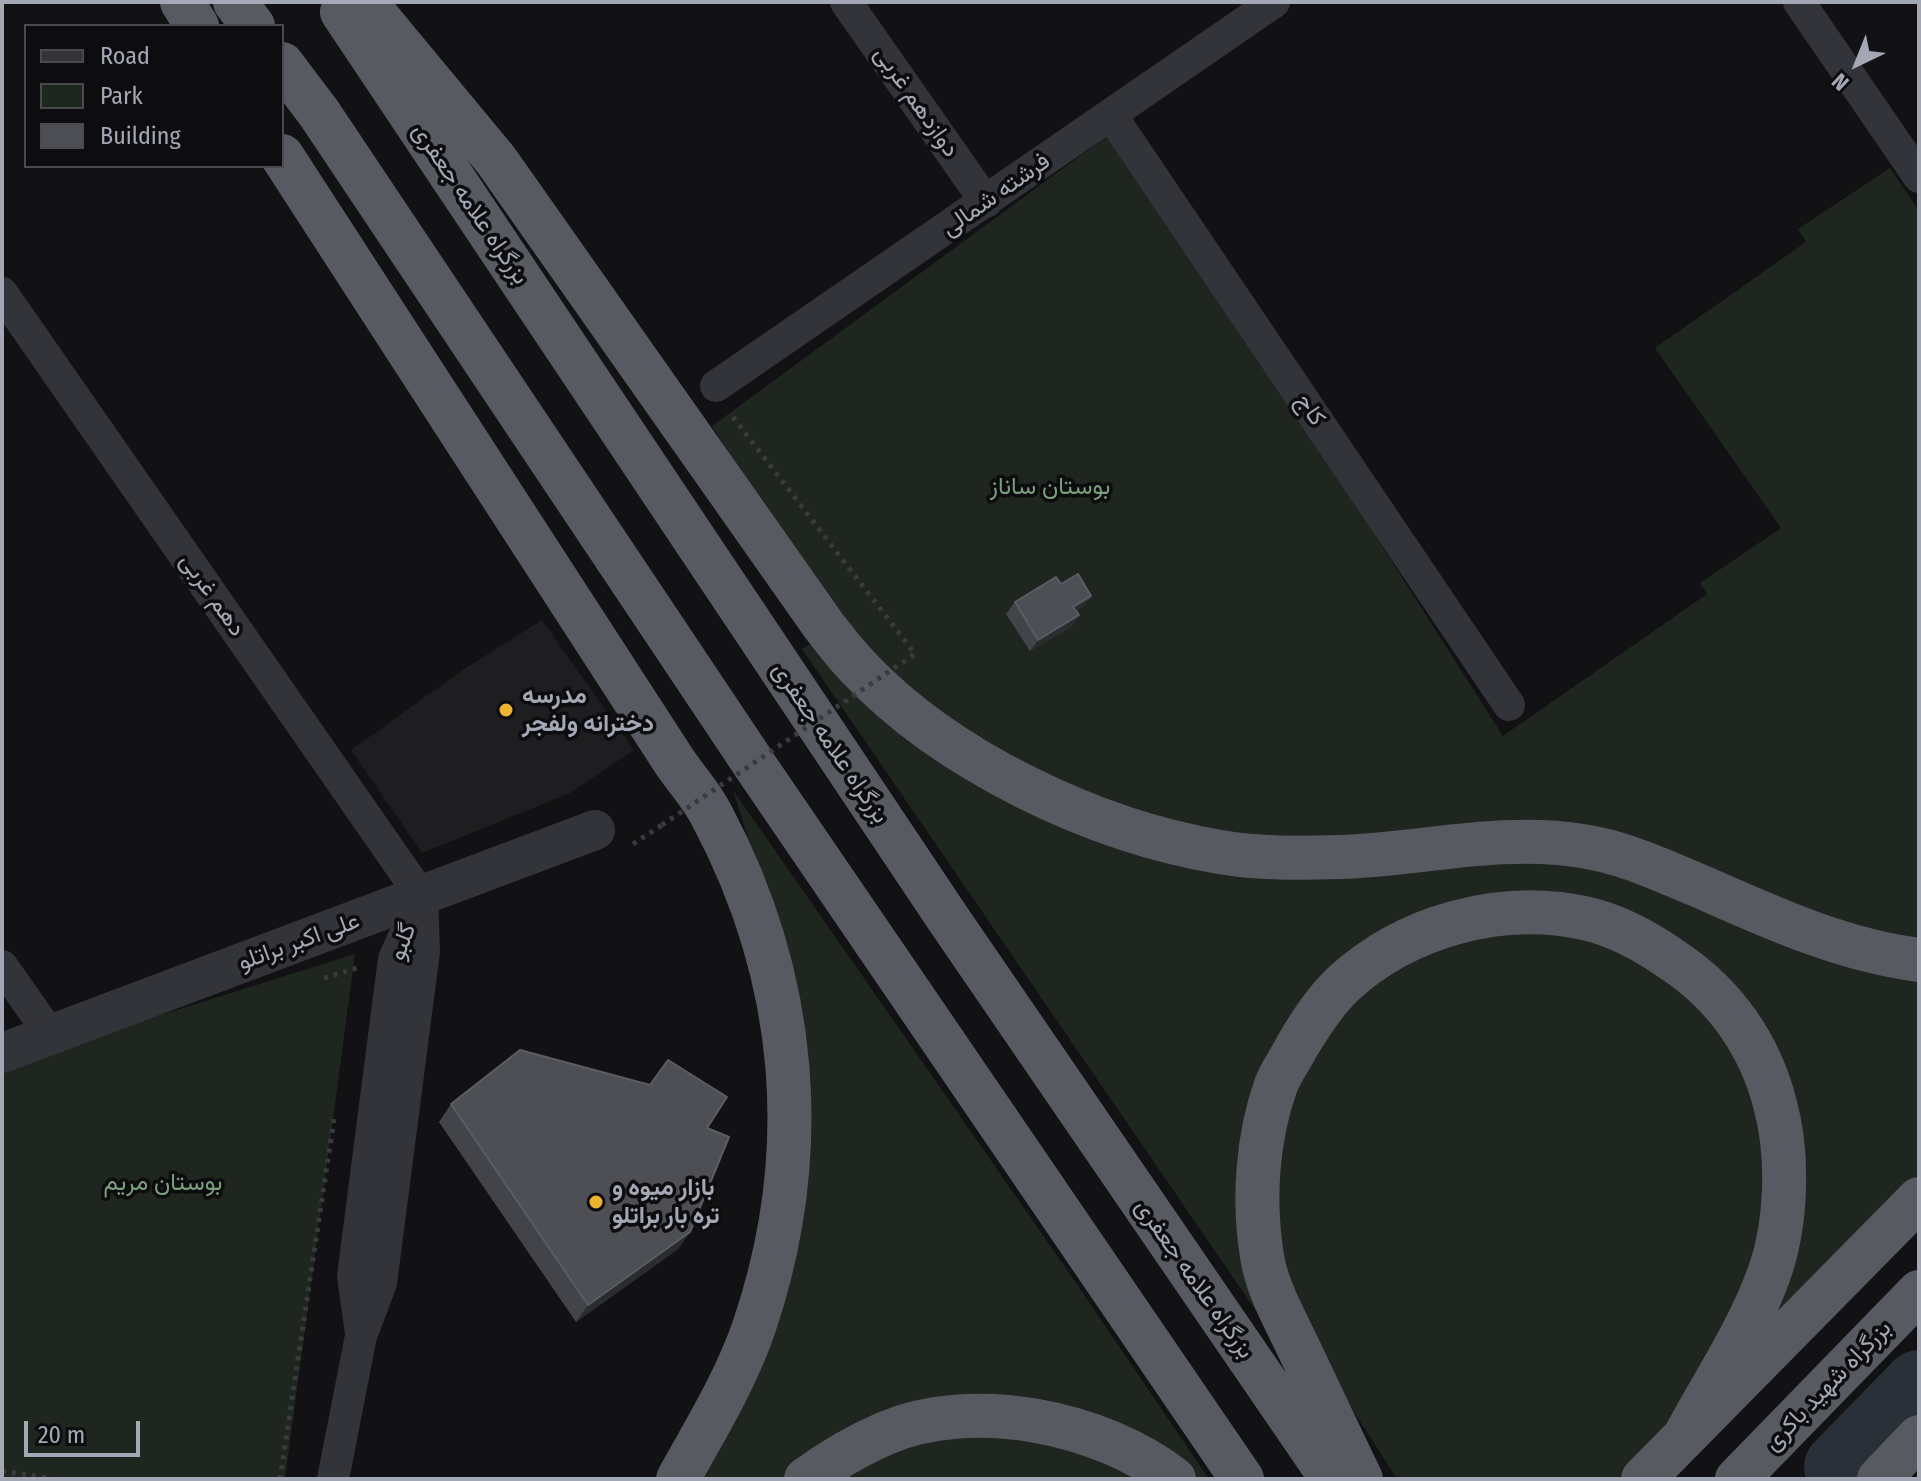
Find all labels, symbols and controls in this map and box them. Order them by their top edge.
legend [24,24,284,168]
north arrow [1817,24,1897,104]
street label: دوازدهم غربی [867,41,965,163]
text: Road [100,42,150,70]
text: N [1826,68,1854,96]
text: Park [100,82,143,110]
street label: بزرگراه علامه جعفری [405,118,535,290]
text: Building [100,122,181,150]
street label: فرشته شمالی [936,147,1056,243]
street label: کاج [1289,388,1331,432]
park label: بوستان ساناز [990,473,1110,501]
street label: دهم غربی [173,548,251,642]
street label: بزرگراه علامه جعفری [765,657,895,829]
place label: مدرسه دخترانه ولفجر [522,682,654,738]
marker: مدرسه دخترانه ولفجر [497,701,515,719]
street label: علی اکبر براتلو [234,907,364,977]
street label: گلبو [383,919,423,965]
park label: بوستان مریم [104,1169,222,1197]
place label: بازار میوه و تره بار براتلو [612,1174,720,1230]
marker: بازار میوه و تره بار براتلو [587,1193,605,1211]
street label: بزرگراه علامه جعفری [1128,1194,1260,1364]
street label: بزرگراه شهید باکری [1758,1315,1898,1457]
scale bar [28,1405,144,1455]
text: 20 m [38,1421,85,1449]

